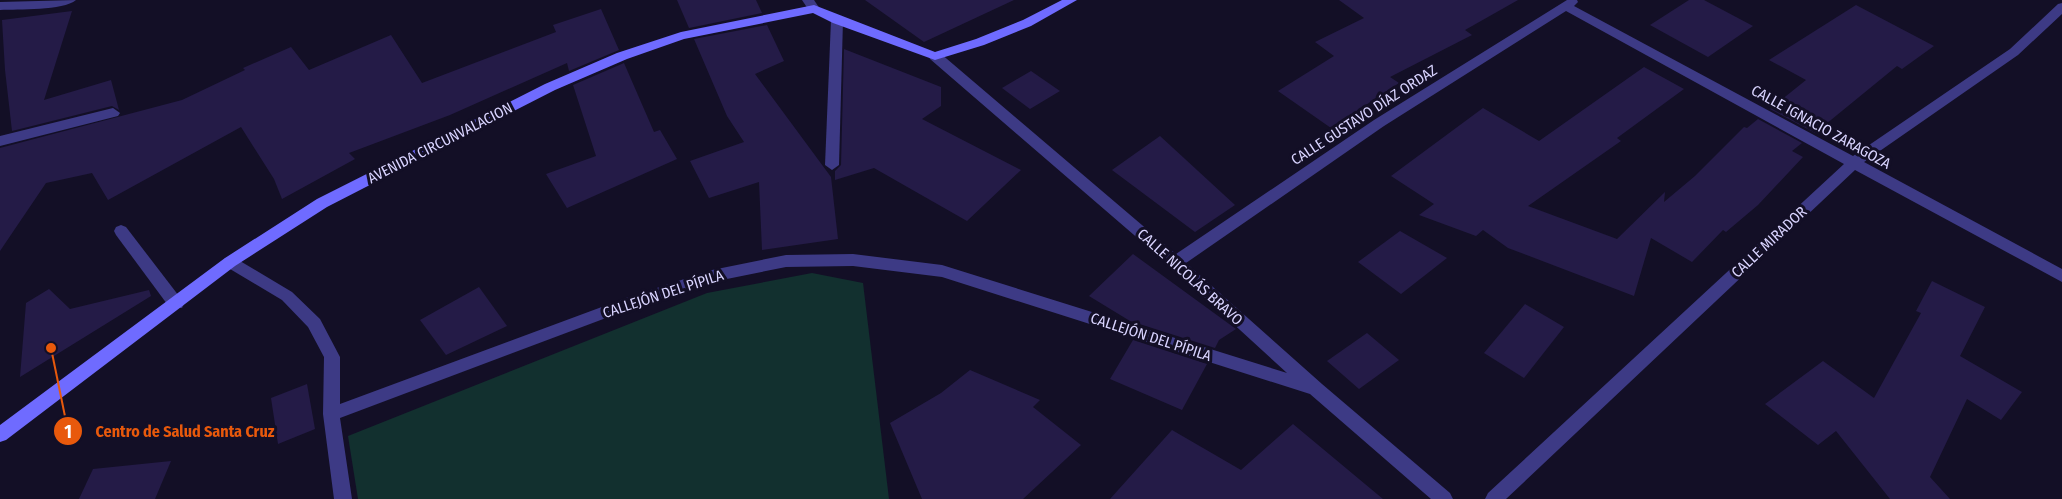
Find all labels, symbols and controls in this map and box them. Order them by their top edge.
street label: CALLE GUSTAVO DÍAZ ORDAZ [1288,61,1440,169]
street label: CALLE IGNACIO ZARAGOZA [1748,81,1894,173]
street label: AVENIDA CIRCUNVALACION [365,99,515,187]
street label: CALLE MIRADOR [1728,203,1810,281]
street label: CALLE NICOLÁS BRAVO [1134,225,1246,329]
street label: CALLEJÓN DEL PÍPILA [600,266,726,322]
street label: CALLEJÓN DEL PÍPILA [1088,309,1214,365]
callout: Centro de Salud Santa Cruz [53,414,286,448]
text: 1 [64,421,72,443]
text: Centro de Salud Santa Cruz [96,422,275,441]

